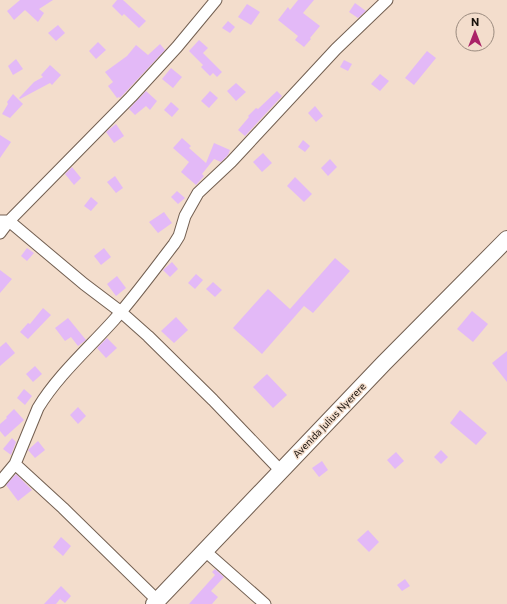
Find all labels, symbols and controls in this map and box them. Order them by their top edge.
north arrow [455,12,495,52]
text: N [471,15,479,28]
street label: Avenida Julius Nyerere [290,380,368,460]

